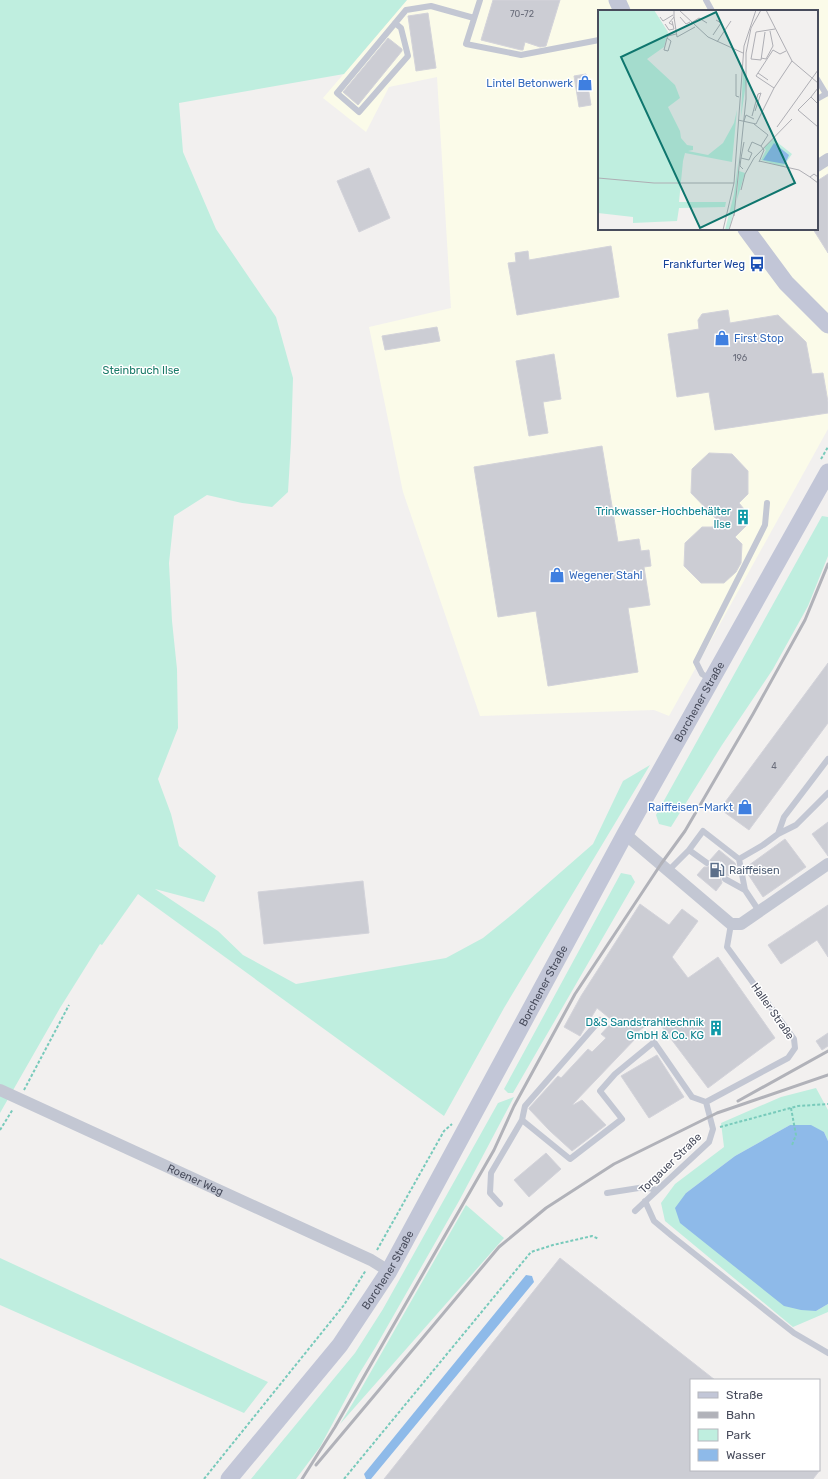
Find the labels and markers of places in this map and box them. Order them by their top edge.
shop icon: Lintel Betonwerk [576,74,594,92]
place label: Lintel Betonwerk [486,77,573,90]
bus stop icon: Frankfurter Weg [748,255,766,273]
place label: Frankfurter Weg [663,258,745,271]
shop icon: First Stop [713,329,731,347]
place label: First Stop [734,332,784,345]
place label: Trinkwasser-Hochbehälter Ilse [596,505,732,531]
building icon: Trinkwasser-Hochbehälter Ilse [734,508,752,526]
shop icon: Wegener Stahl [548,566,566,584]
place label: Wegener Stahl [569,569,643,582]
shop icon: Raiffeisen-Markt [736,798,754,816]
place label: Raiffeisen-Markt [648,801,734,814]
fuel station icon: Raiffeisen [708,861,726,879]
place label: Raiffeisen [729,864,780,877]
place label: D&S Sandstrahltechnik GmbH & Co. KG [585,1016,704,1042]
building icon: D&S Sandstrahltechnik GmbH & Co. KG [707,1019,725,1037]

